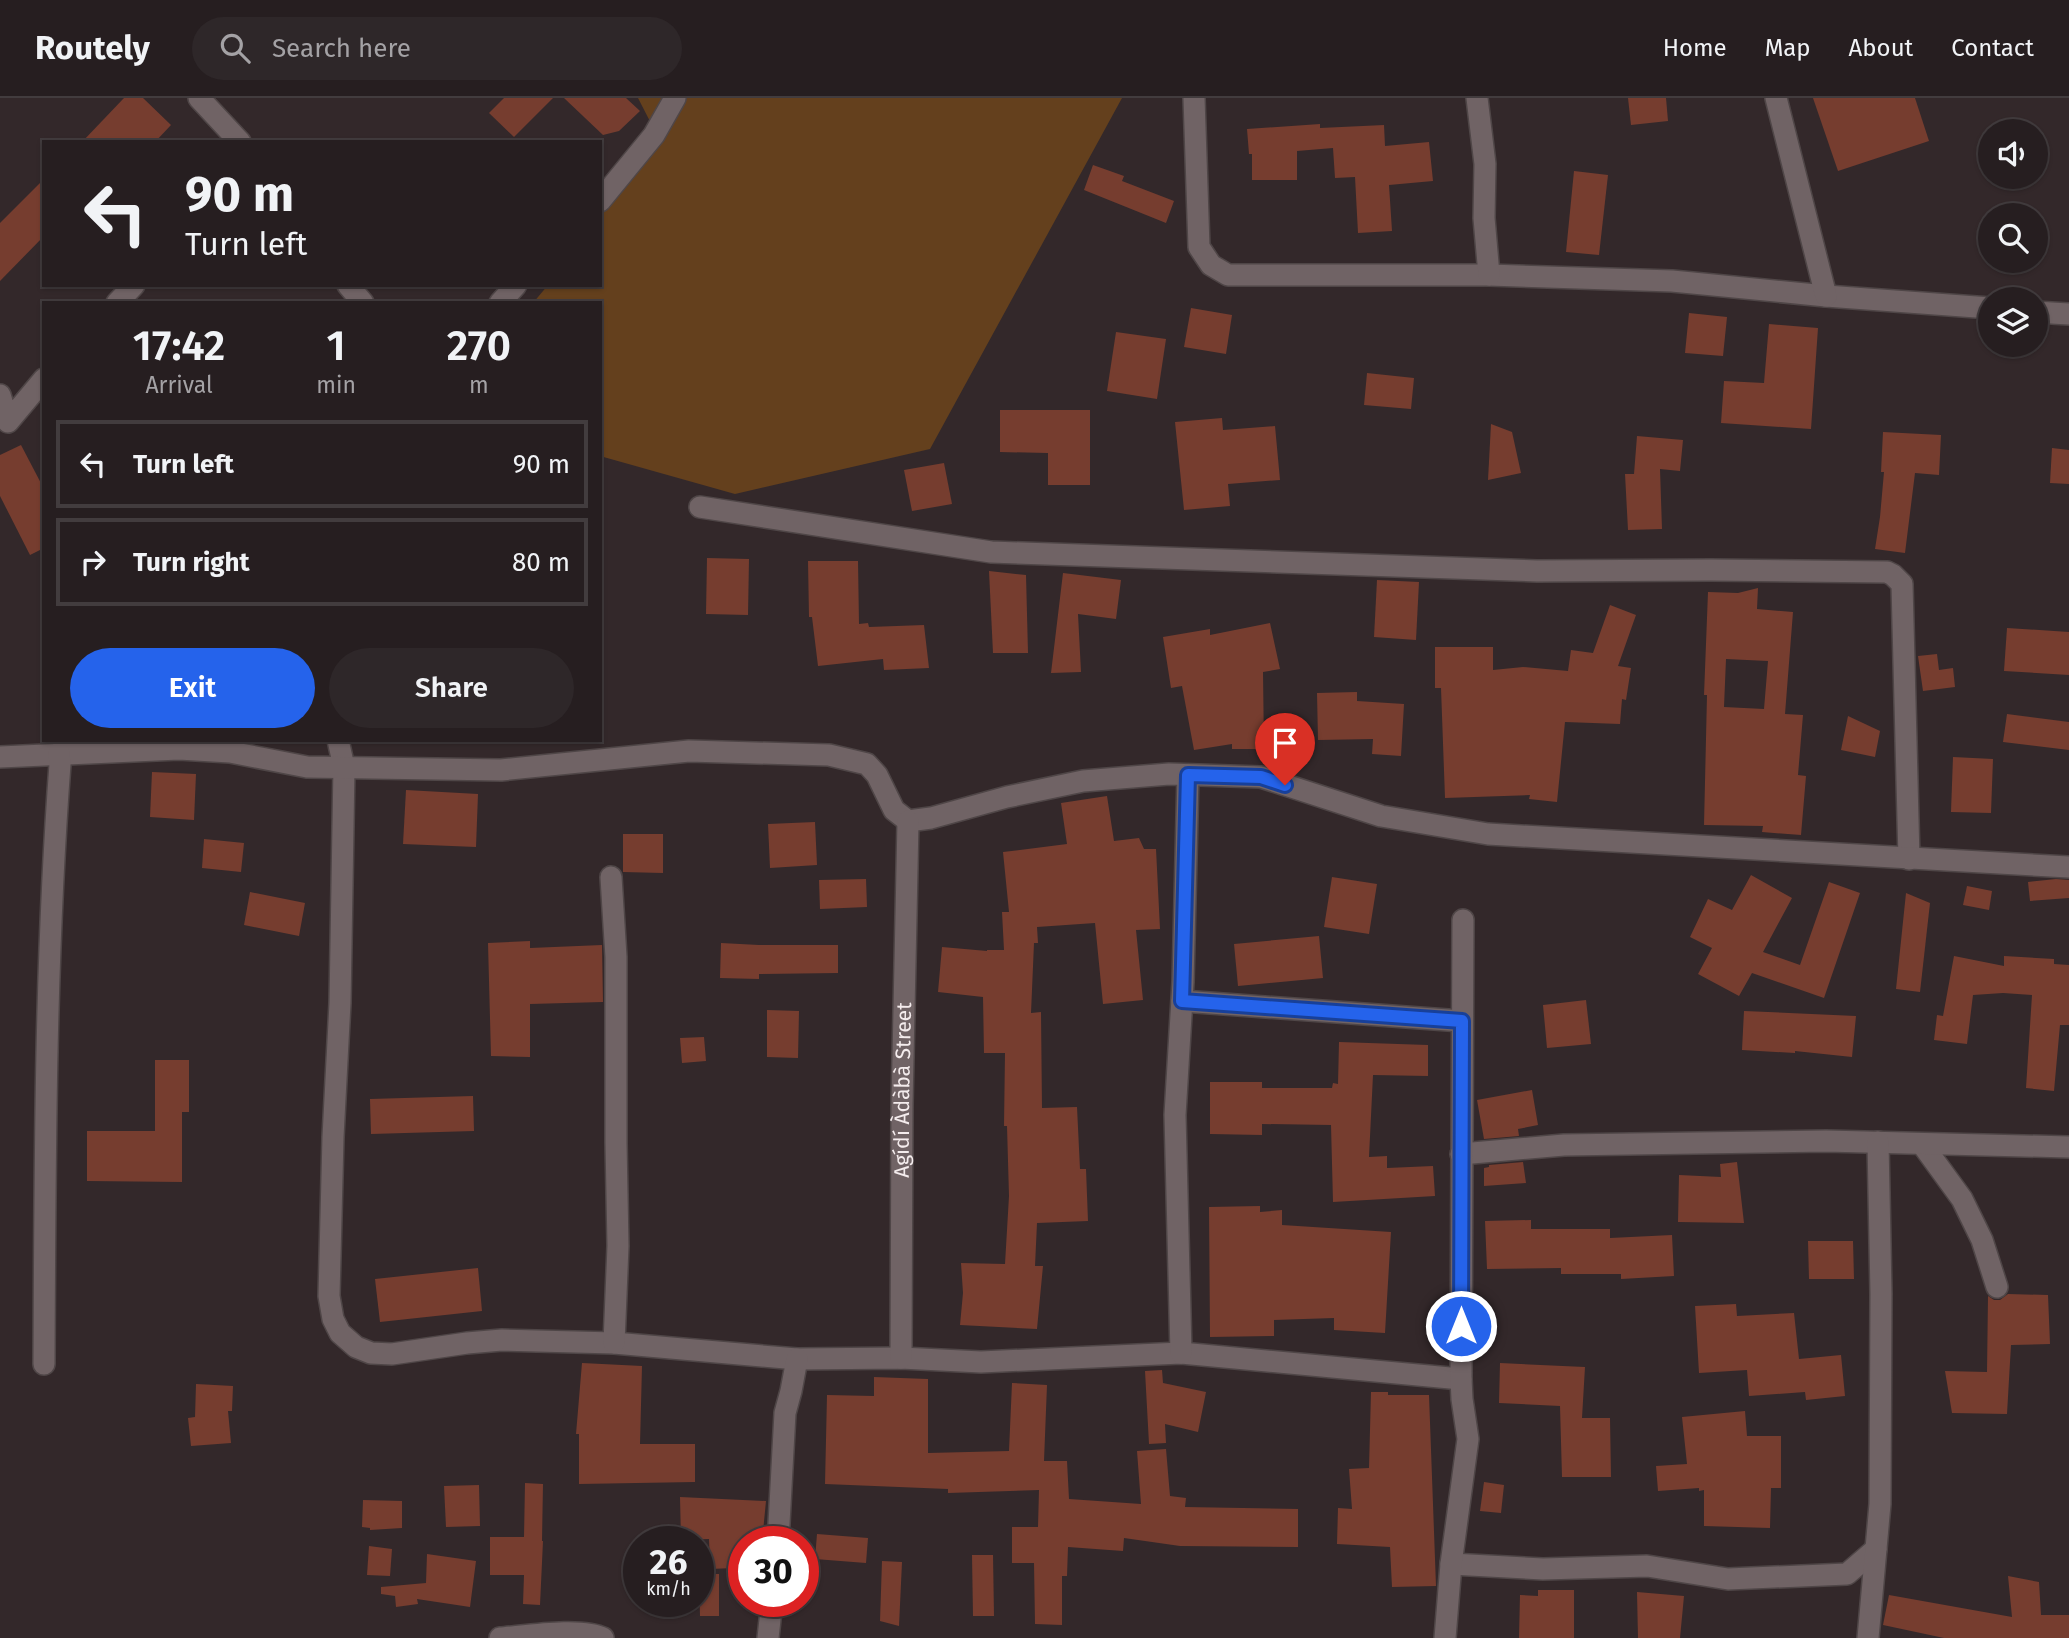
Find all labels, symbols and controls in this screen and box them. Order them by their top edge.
search box [192,17,682,80]
text: Routely [35,28,150,68]
icon: search [216,29,254,67]
text: Search here [272,33,411,64]
text: Home [1663,34,1727,62]
text: Map [1765,34,1811,62]
text: About [1849,34,1913,62]
text: Contact [1951,34,2034,62]
map controls [1978,119,2048,357]
button: sound [1978,119,2048,189]
text: 90 m [185,165,294,224]
icon: left [70,168,161,259]
button: search [1978,203,2048,273]
text: Turn left [185,225,307,263]
button: layers [1978,287,2048,357]
text: 17:42 [133,321,225,371]
text: 1 [326,321,346,371]
text: 270 [447,321,511,371]
text: Arrival [145,371,213,399]
text: min [316,371,356,399]
text: m [469,371,489,399]
icon: left [74,445,112,483]
text: Turn left [133,449,234,480]
text: 90 m [513,449,570,480]
icon: right [74,543,112,581]
text: Turn right [133,547,250,578]
text: 80 m [512,547,570,578]
button: Exit [70,648,315,728]
button: Share [329,648,574,728]
pin [1255,713,1315,785]
icon: arrive [1266,724,1304,762]
street label: Agídí Àdàbà Street [889,1002,917,1178]
position arrow [1424,1289,1498,1363]
speed limit sign: 30 [728,1526,819,1617]
text: 26 [650,1541,687,1583]
text: km/h [646,1578,691,1600]

